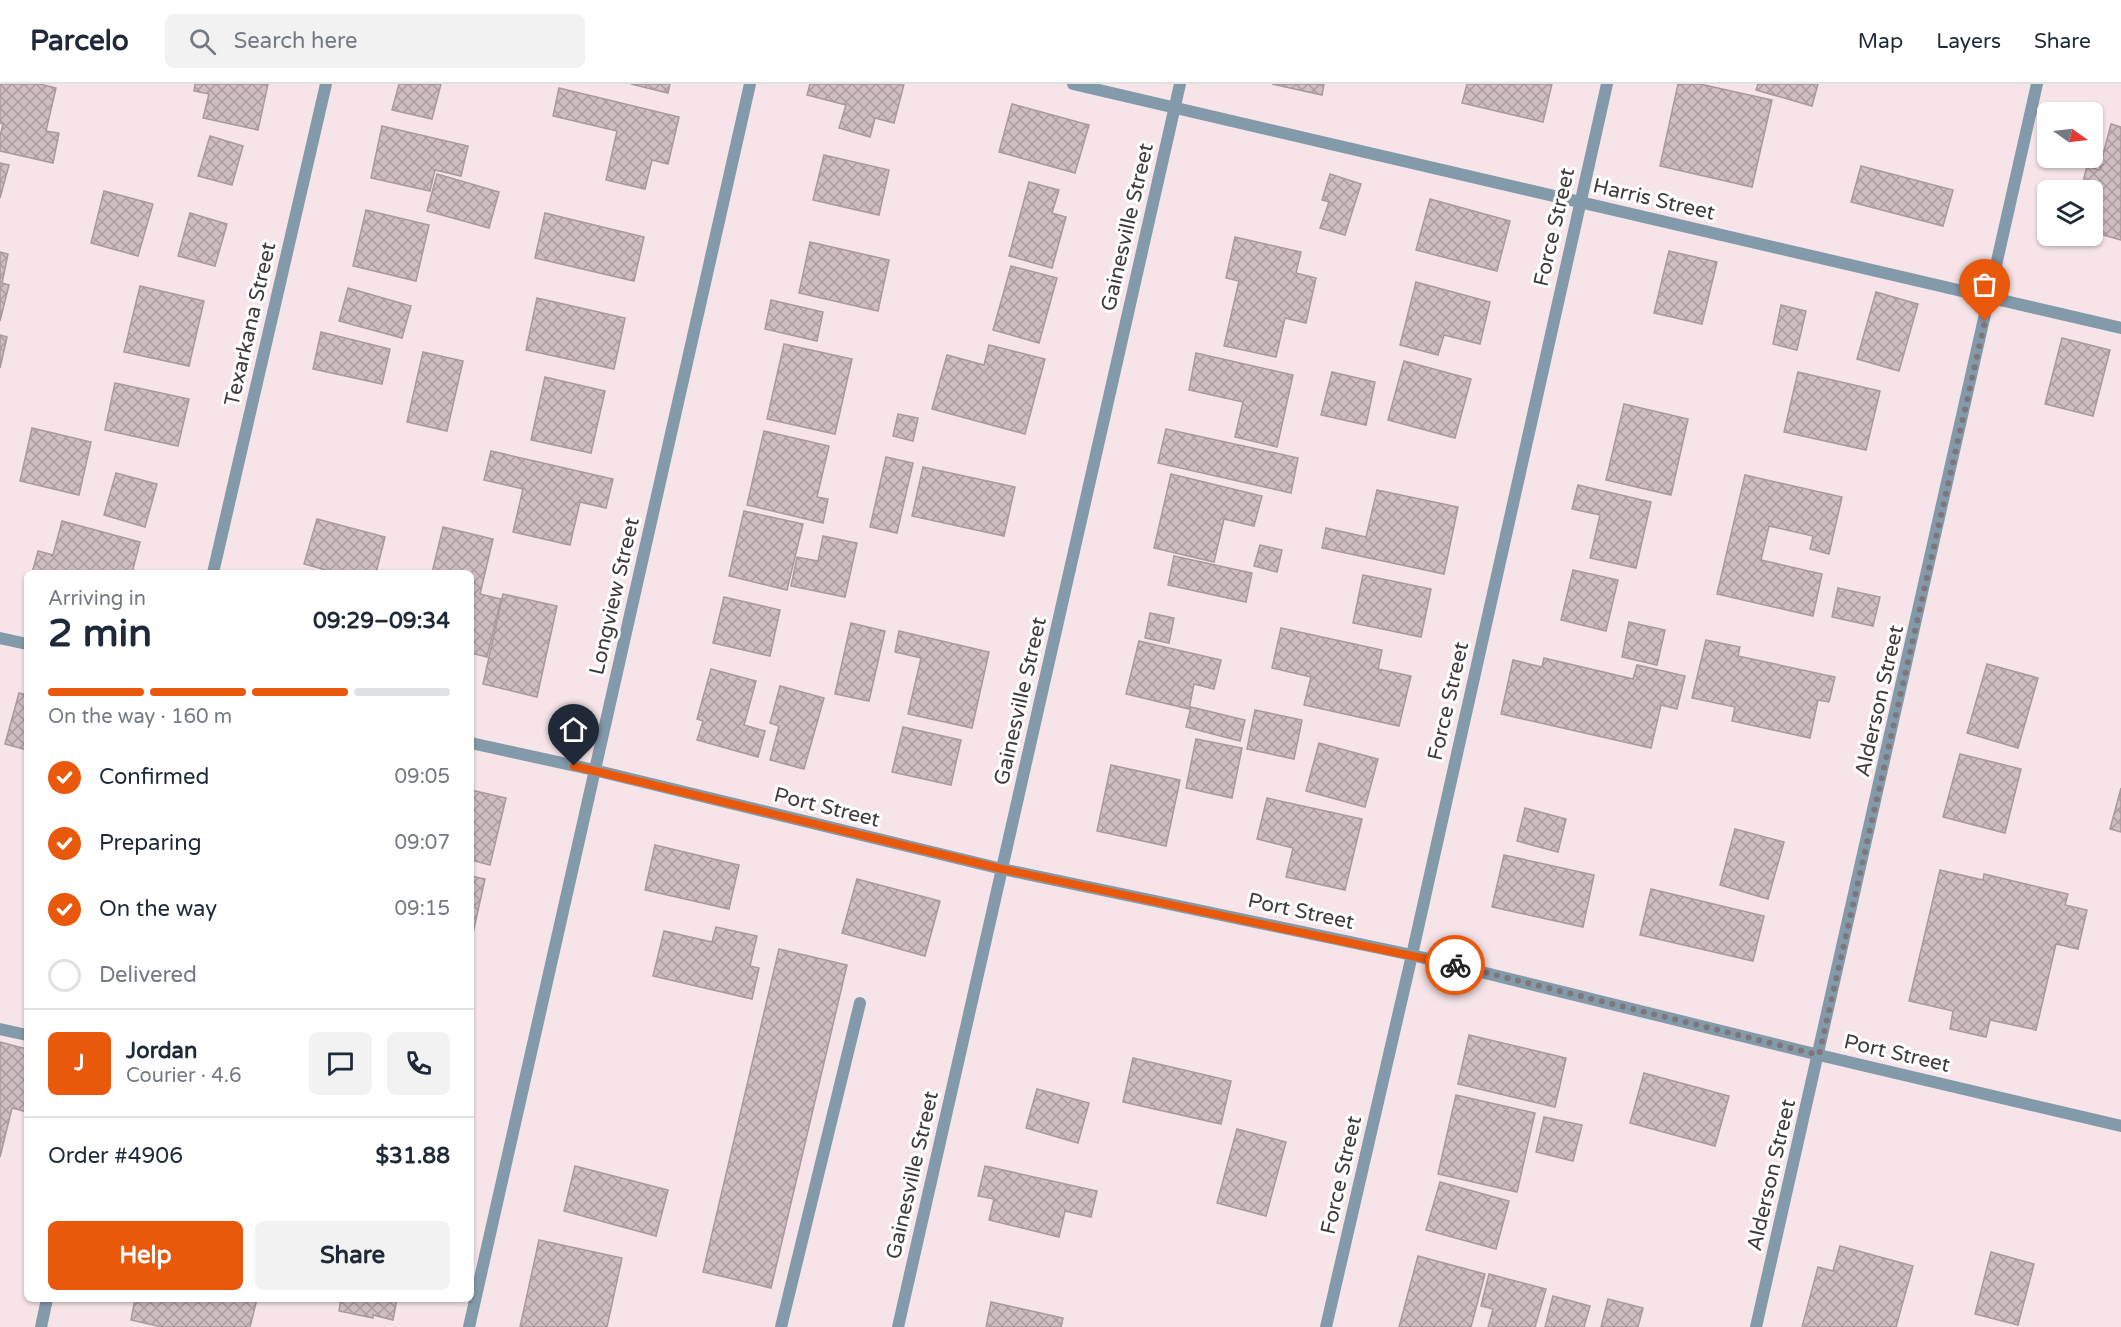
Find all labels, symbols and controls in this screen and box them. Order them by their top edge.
search box [165,14,585,68]
text: Parcelo [30,24,129,58]
icon: search [186,25,219,58]
text: Search here [234,28,358,54]
text: Map [1858,29,1903,54]
text: Layers [1936,29,2001,54]
text: Share [2034,29,2091,54]
north arrow [2037,102,2103,168]
map controls [2037,102,2103,246]
street label: Gainesville Street [1096,141,1159,314]
street label: Force Street [1529,165,1580,289]
street label: Harris Street [1590,173,1717,226]
button: layers [2037,180,2103,246]
street label: Texarkana Street [219,240,282,409]
pin [1959,259,2010,321]
icon: bag [1968,268,2001,301]
street label: Longview Street [584,515,645,677]
text: Arriving in [48,587,146,611]
text: 09:29–09:34 [313,608,450,634]
text: 2 min [48,610,152,657]
street label: Gainesville Street [989,615,1052,788]
street label: Alderson Street [1850,623,1909,779]
street label: Force Street [1423,639,1474,763]
pin [548,704,599,766]
text: On the way · 160 m [48,705,232,729]
icon: home [557,713,590,746]
icon: check [48,761,81,794]
text: Confirmed [99,764,209,790]
text: 09:05 [395,765,450,789]
street label: Port Street [771,782,882,833]
icon: check [48,827,81,860]
text: Preparing [99,830,202,856]
text: 09:07 [395,831,450,855]
street label: Port Street [1245,888,1356,935]
icon: check [48,893,81,926]
text: On the way [99,896,217,922]
text: 09:15 [395,897,450,921]
courier [1425,935,1485,995]
icon: bike [1439,949,1472,982]
text: Delivered [99,962,197,988]
street label: Port Street [1841,1029,1952,1078]
button: chat [309,1032,372,1095]
button: phone [387,1032,450,1095]
text: Jordan [126,1038,197,1064]
text: J [74,1050,85,1076]
text: Courier · 4.6 [126,1064,241,1088]
street label: Gainesville Street [881,1089,944,1262]
street label: Alderson Street [1742,1097,1801,1253]
street label: Force Street [1316,1113,1367,1237]
text: Order #4906 [48,1143,183,1169]
text: $31.88 [376,1143,450,1169]
button: Help [48,1221,243,1290]
button: Share [255,1221,450,1290]

